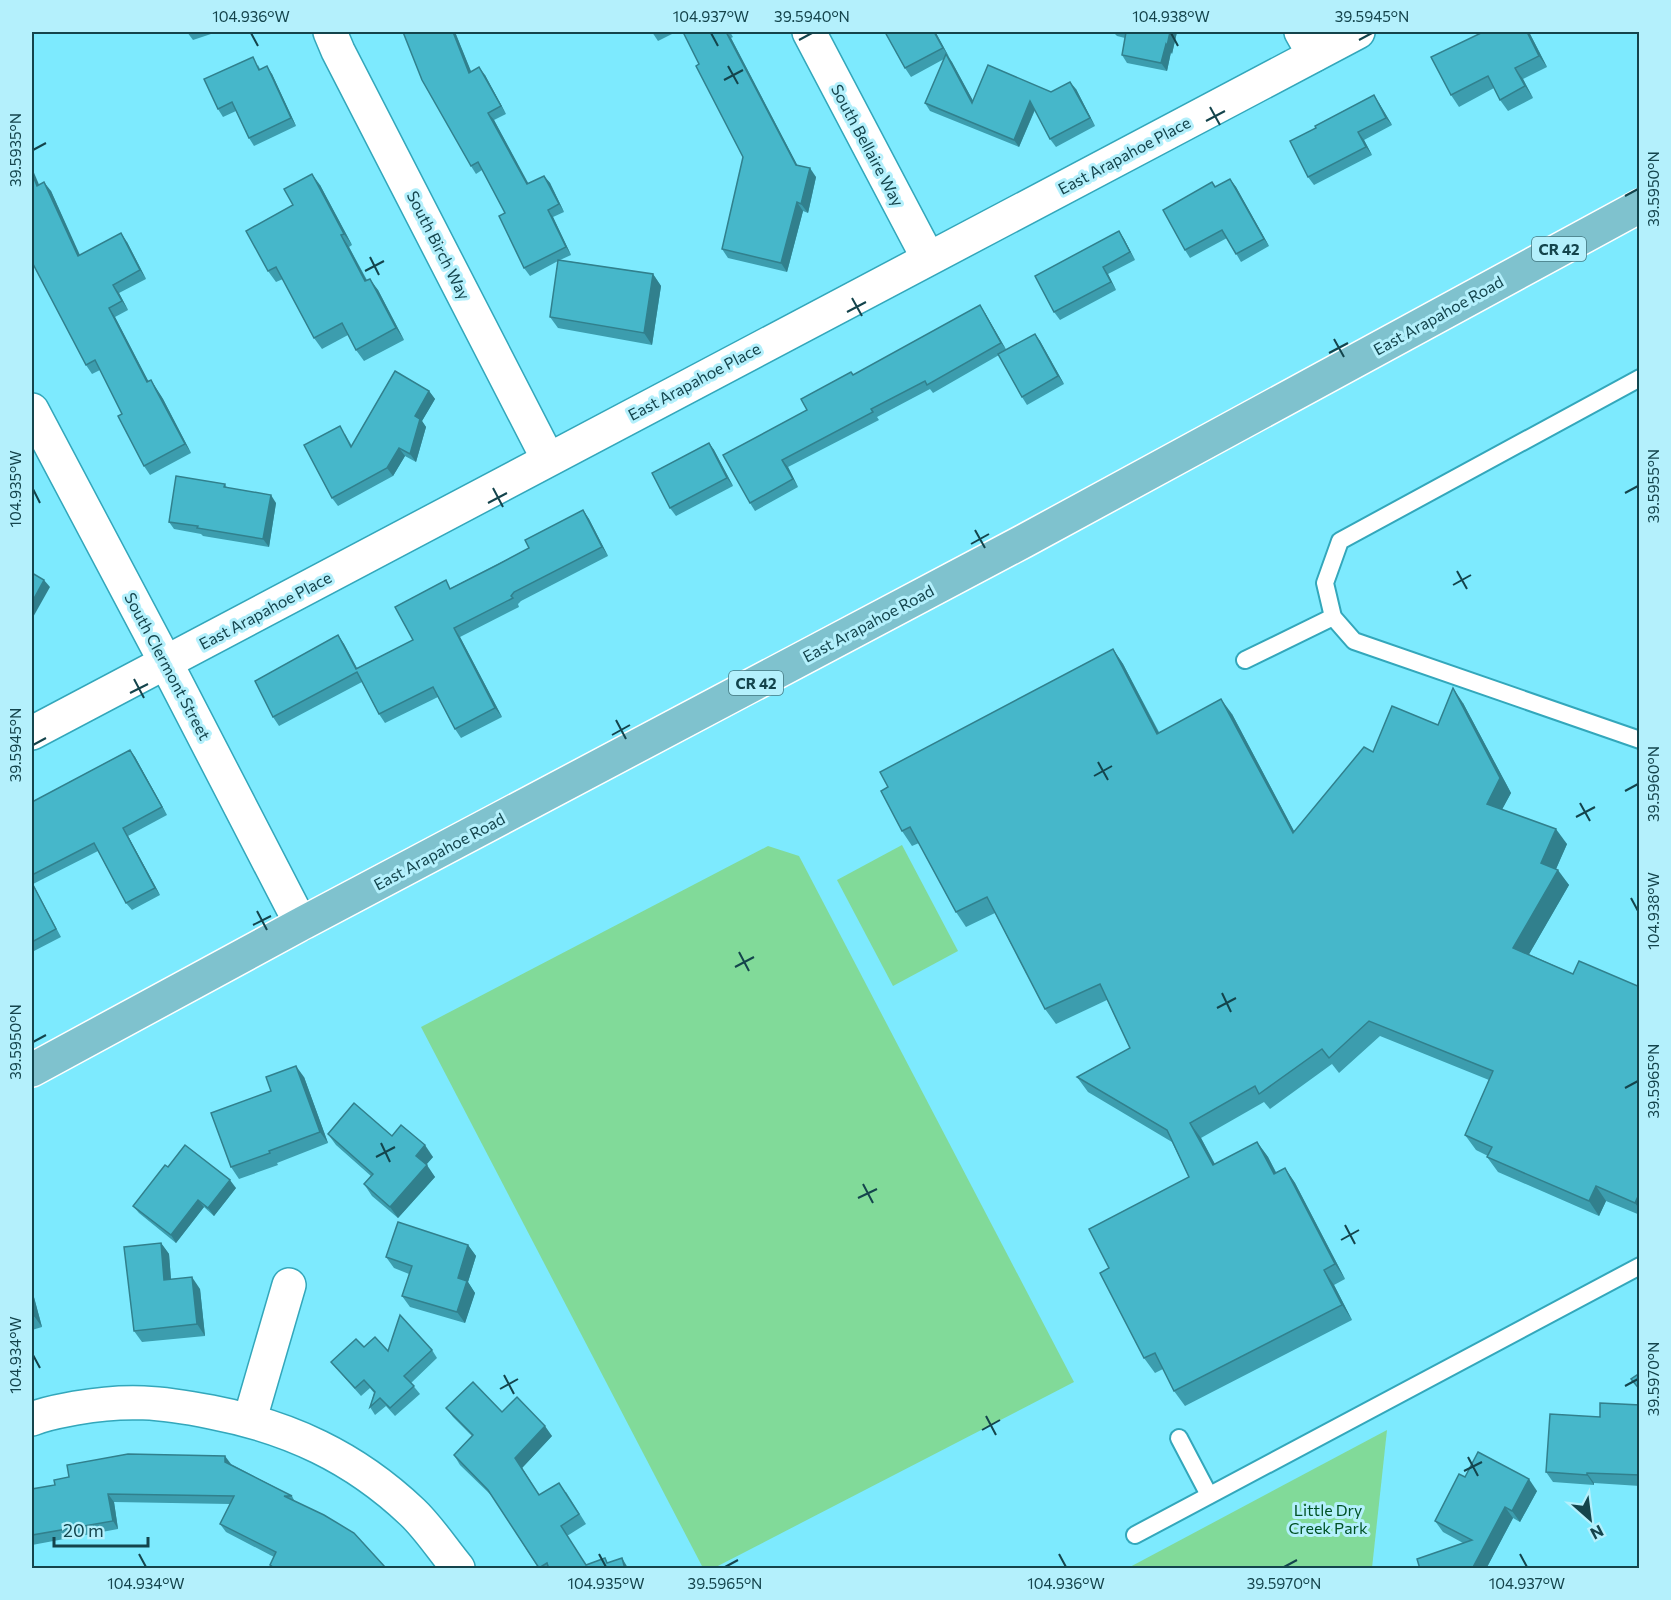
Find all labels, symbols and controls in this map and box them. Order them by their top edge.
text: 104.936°W [212,7,290,25]
text: 104.937°W [673,7,749,25]
text: 39.5940°N [774,7,850,25]
text: 104.938°W [1132,7,1210,25]
text: 39.5945°N [1335,7,1409,25]
street label: South Bellaire Way [828,81,908,209]
street label: East Arapahoe Place [1055,112,1193,198]
text: 39.5935°N [6,113,24,187]
text: 39.5950°N [1644,151,1662,227]
street label: South Birch Way [403,188,475,302]
road number: CR 42 [1532,237,1586,261]
street label: East Arapahoe Road [1370,271,1506,359]
street label: East Arapahoe Place [625,338,763,424]
text: 39.5955°N [1644,449,1662,523]
text: 104.935°W [6,451,24,527]
street label: East Arapahoe Place [196,567,334,653]
street label: East Arapahoe Road [799,580,937,666]
street label: South Clermont Street [121,589,215,743]
road number: CR 42 [729,671,783,695]
text: 39.5945°N [6,708,24,782]
text: 39.5960°N [1644,746,1662,822]
street label: East Arapahoe Road [370,808,508,894]
text: 104.938°W [1644,872,1662,950]
text: 39.5950°N [6,1004,24,1080]
text: 39.5965°N [1644,1044,1662,1118]
text: 104.934°W [6,1316,24,1394]
text: 39.5970°N [1644,1342,1662,1416]
north arrow [1560,1489,1620,1549]
park label: Little Dry Creek Park [1288,1500,1368,1537]
scale bar [54,1510,148,1548]
text: 20 m [63,1519,104,1541]
text: N [1588,1521,1607,1544]
text: 104.934°W [107,1574,185,1592]
text: 104.935°W [568,1574,644,1592]
text: 39.5965°N [688,1574,762,1592]
text: 104.936°W [1027,1574,1105,1592]
text: 39.5970°N [1247,1574,1321,1592]
text: 104.937°W [1489,1574,1565,1592]

